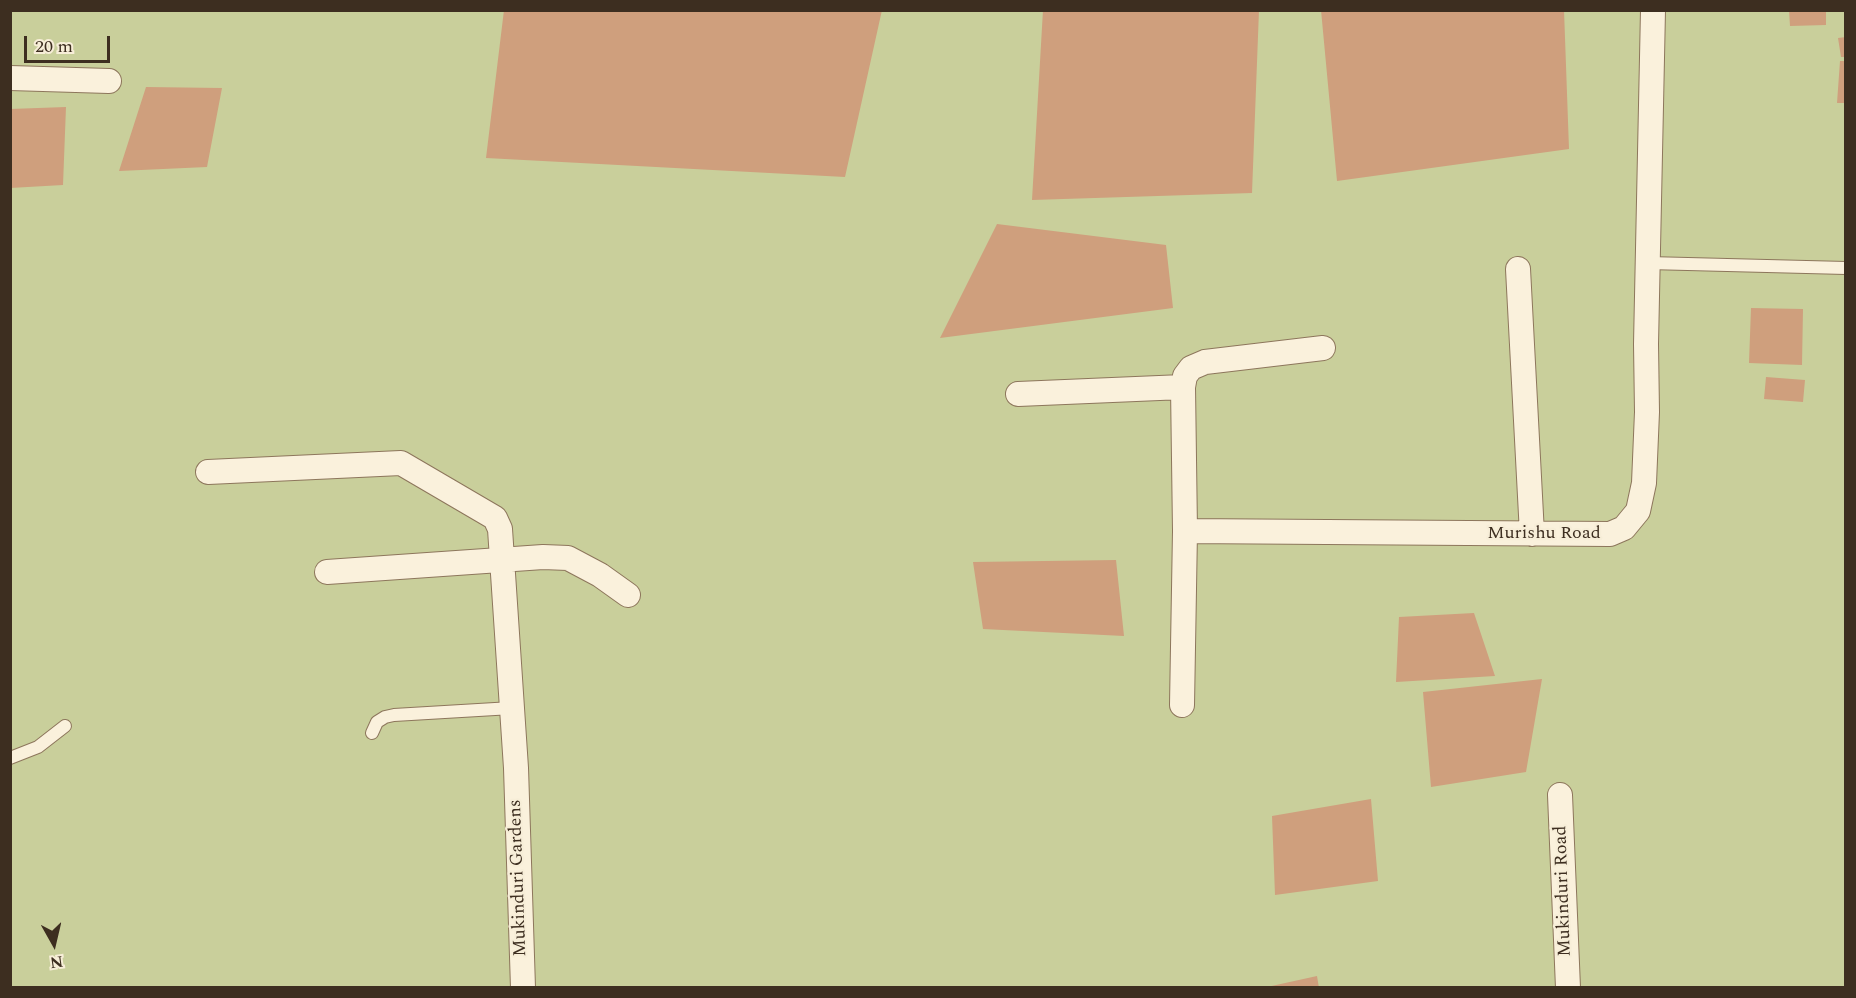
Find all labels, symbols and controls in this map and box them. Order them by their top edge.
scale bar [27,24,112,62]
text: 20 m [35,33,73,60]
street label: Murishu Road [1487,523,1601,545]
street label: Mukinduri Gardens [505,799,533,957]
street label: Mukinduri Road [1551,825,1577,957]
north arrow [24,914,84,974]
text: N [48,949,65,975]

